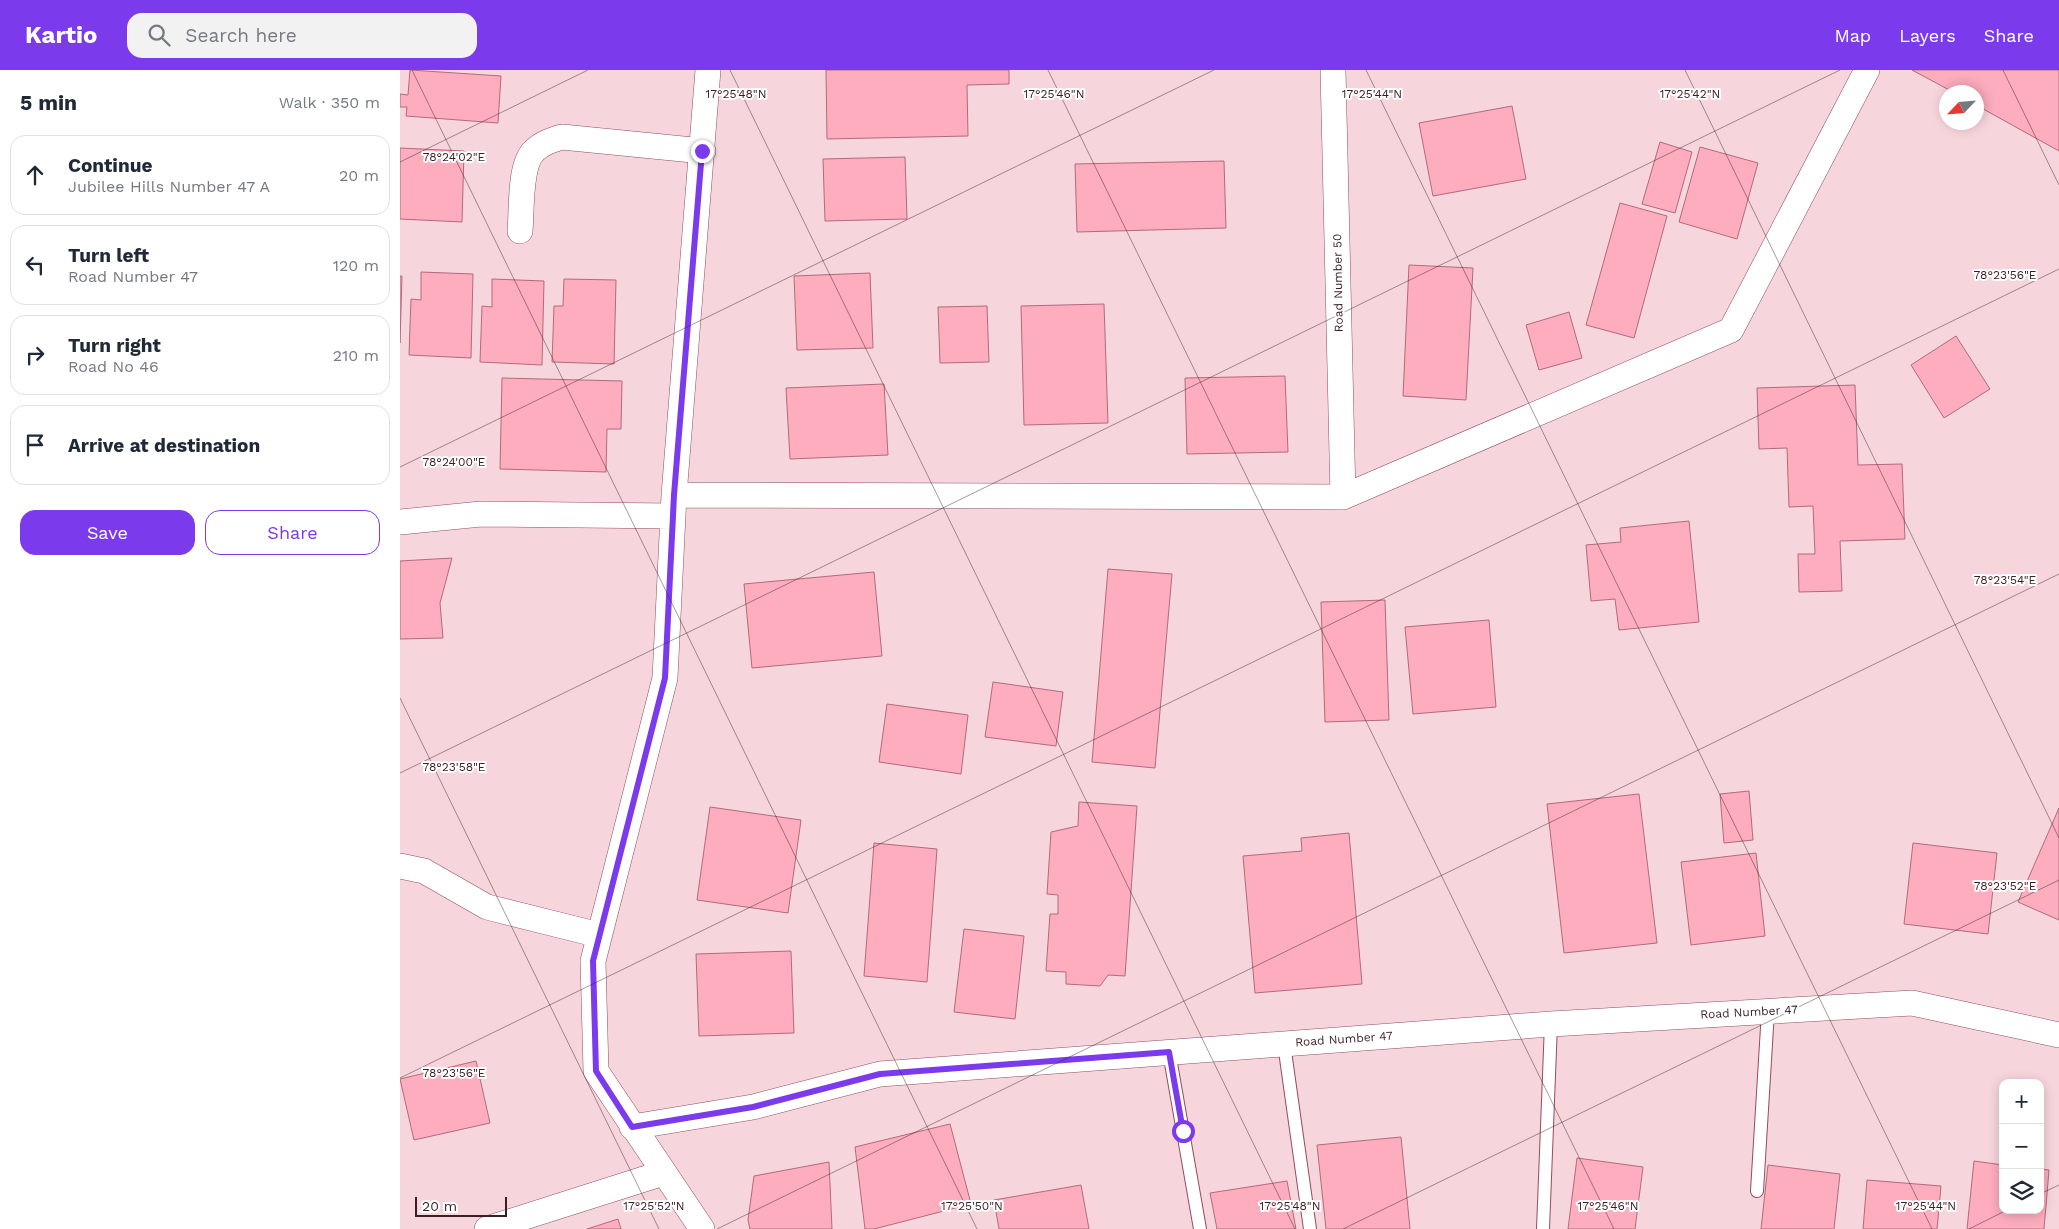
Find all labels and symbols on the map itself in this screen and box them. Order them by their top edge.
north arrow [1939,85,1984,130]
text: 17°25'48"N [706,87,767,101]
text: 17°25'46"N [1024,87,1084,101]
text: 17°25'44"N [1342,87,1402,101]
text: 17°25'42"N [1660,87,1720,101]
route end [691,140,714,163]
text: 78°24'02"E [423,150,486,164]
street label: Road Number 50 [1330,234,1346,332]
text: 78°23'56"E [1974,268,2037,282]
text: 78°24'00"E [422,455,486,469]
text: 78°23'54"E [1974,573,2037,587]
text: 78°23'58"E [422,760,486,774]
text: 78°23'52"E [1974,879,2037,893]
street label: Road Number 47 [1700,1002,1798,1022]
street label: Road Number 47 [1295,1029,1393,1049]
text: 78°23'56"E [423,1066,486,1080]
route start [1172,1120,1195,1143]
scale bar [415,1194,508,1217]
text: 17°25'52"N [623,1199,685,1213]
text: 17°25'50"N [941,1199,1003,1213]
text: 17°25'48"N [1260,1199,1321,1213]
text: 17°25'46"N [1578,1199,1638,1213]
text: 17°25'44"N [1896,1199,1956,1213]

